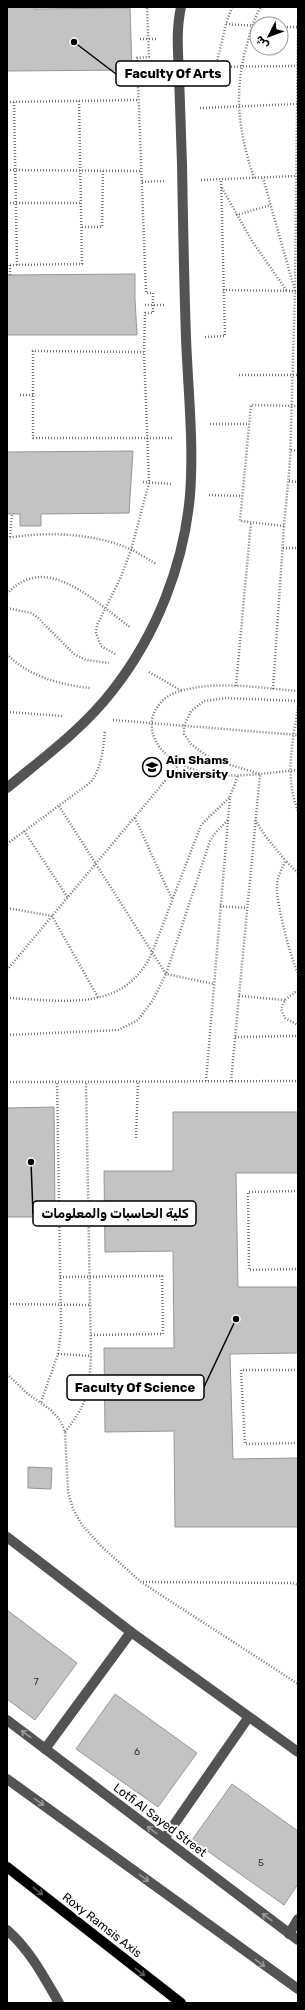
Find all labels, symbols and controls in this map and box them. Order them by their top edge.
north arrow [249,16,289,56]
text: ش [252,33,271,52]
callout: Faculty Of Arts [116,61,230,86]
text: Faculty Of Arts [124,66,222,81]
place label: Ain Shams University [166,753,229,781]
school or university icon: Ain Shams University [141,756,163,778]
callout: كلية الحاسبات والمعلومات [33,1201,196,1226]
text: كلية الحاسبات والمعلومات [41,1206,189,1222]
callout: Faculty Of Science [67,1375,204,1400]
text: Faculty Of Science [75,1380,195,1395]
house number: 7 [33,1676,39,1688]
one-way arrow [20,1730,31,1739]
house number: 6 [134,1746,140,1758]
street label: Lotfi Al Sayed Street [111,1780,210,1860]
one-way arrow [33,1798,44,1806]
one-way arrow [146,1826,157,1834]
house number: 5 [258,1857,264,1869]
one-way arrow [138,1874,149,1882]
one-way arrow [32,1887,43,1895]
street label: Roxy Ramsis Axis [60,1890,144,1960]
one-way arrow [261,1912,272,1921]
one-way arrow [255,1959,266,1967]
one-way arrow [134,1967,145,1976]

